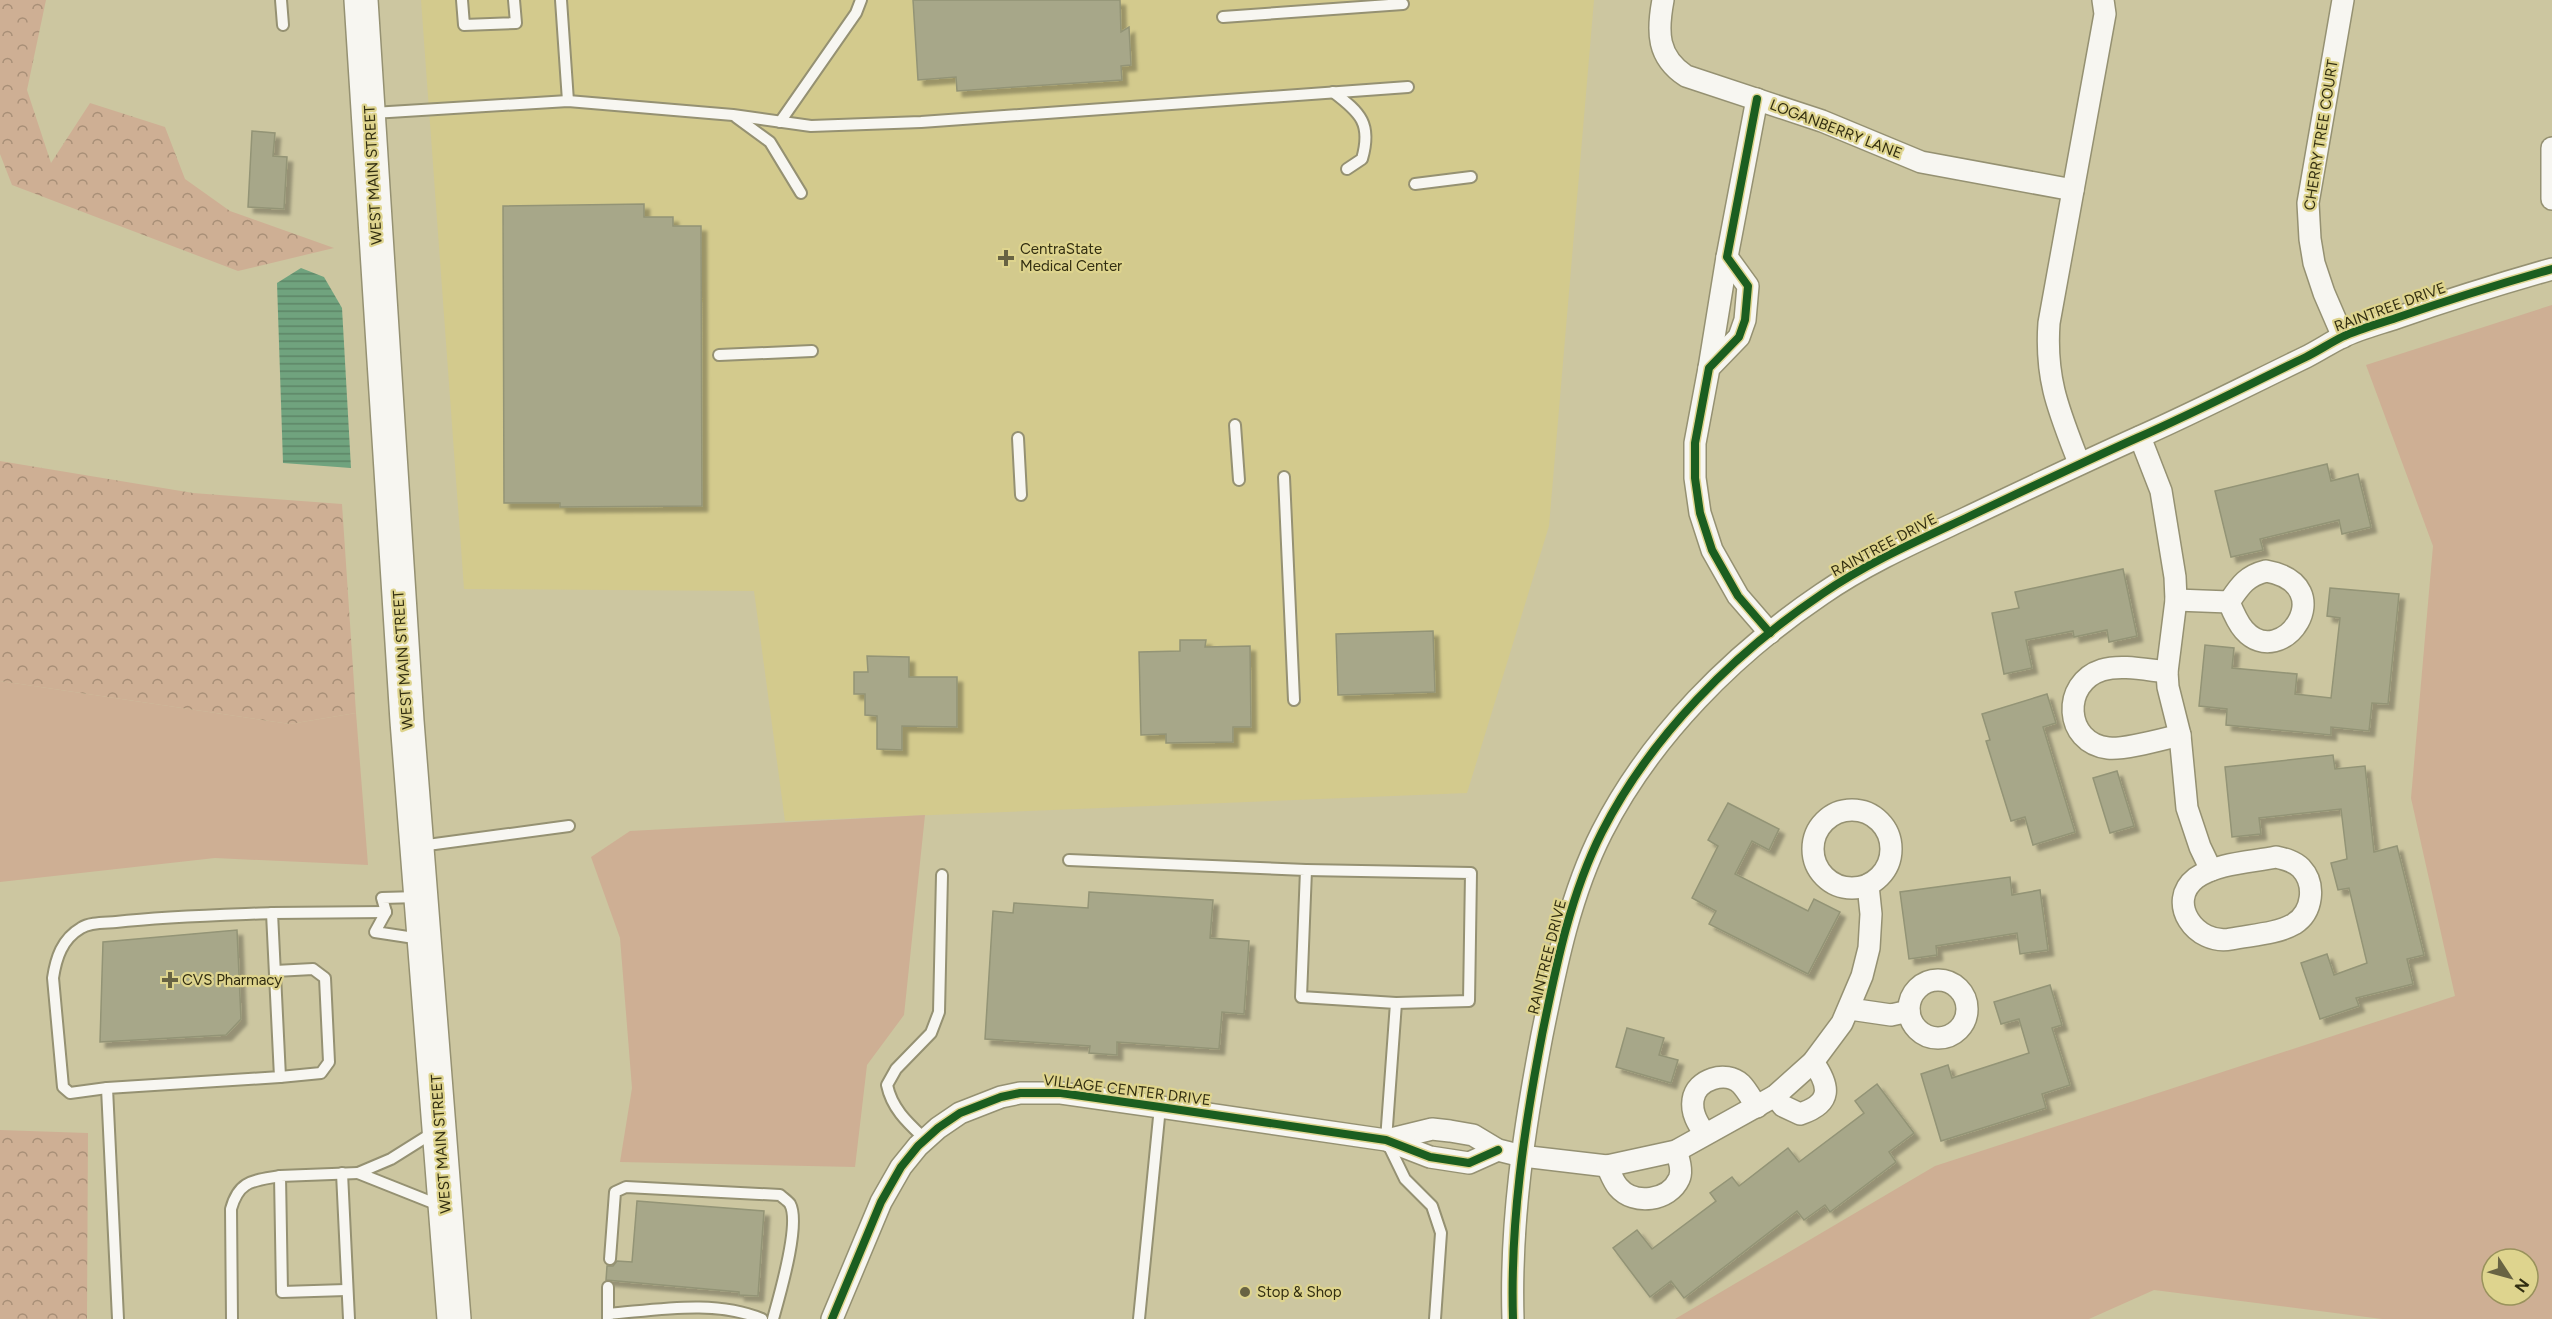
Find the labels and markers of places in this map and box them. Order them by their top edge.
place label: CentraState Medical Center [1020,240,1122,275]
marker: CentraState Medical Center [997,249,1015,267]
place label: CVS Pharmacy [182,971,282,989]
marker: CVS Pharmacy [163,973,177,987]
place label: Stop & Shop [1257,1283,1342,1301]
marker: Stop & Shop [1238,1285,1252,1299]

